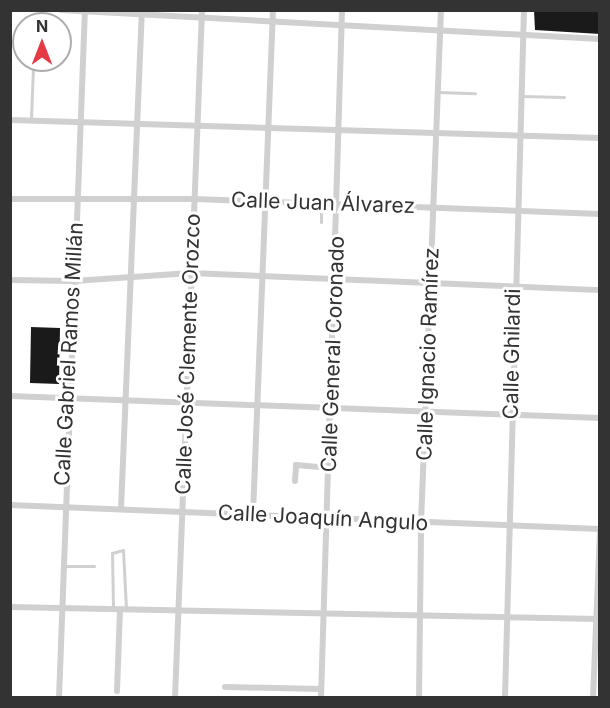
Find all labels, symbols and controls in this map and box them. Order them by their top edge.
north arrow [12,12,72,72]
text: N [36,16,48,36]
street label: Calle Juan Álvarez [231,187,415,219]
street label: Calle José Clemente Orozco [170,213,206,495]
street label: Calle Gabriel Ramos Millán [50,222,88,486]
street label: Calle General Coronado [316,235,350,473]
street label: Calle Ignacio Ramírez [412,247,444,461]
street label: Calle Ghilardi [498,288,526,420]
street label: Calle Joaquín Angulo [217,500,429,536]

